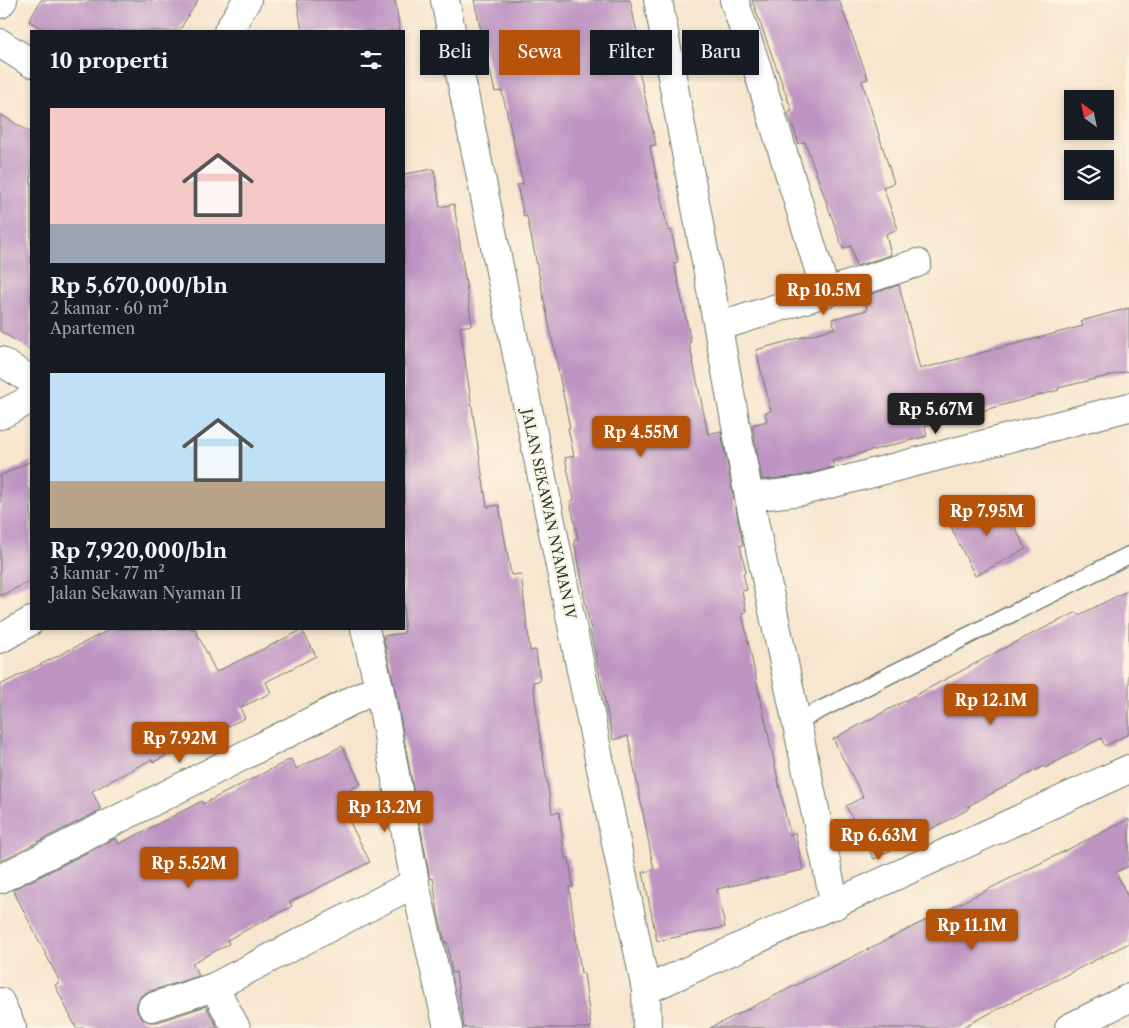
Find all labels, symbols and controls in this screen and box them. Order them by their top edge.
chip: Beli [420,30,489,75]
chip: Sewa [499,30,580,75]
chip: Filter [590,30,672,75]
chip: Baru [682,30,759,75]
icon: filters [357,46,385,74]
text: 10 properti [50,48,168,73]
north arrow [1064,90,1114,140]
map controls [1064,90,1114,200]
icon: home [173,140,263,230]
button: layers [1064,150,1114,200]
text: Rp 5,670,000/bln [50,273,228,298]
pin: Rp 10.5M [772,274,876,316]
text: Rp 10.5M [787,280,861,300]
text: 2 kamar · 60 m² [50,298,169,318]
text: Apartemen [50,318,135,338]
pin: Rp 5.67M [884,392,988,435]
text: Rp 5.67M [898,399,974,419]
icon: home [173,405,263,495]
street label: JALAN SEKAWAN NYAMAN IV [518,405,580,622]
pin: Rp 4.55M [589,416,693,458]
text: Rp 4.55M [603,422,679,442]
pin: Rp 7.95M [935,494,1039,537]
text: Rp 7.95M [950,501,1024,521]
text: Rp 7,920,000/bln [50,538,227,563]
text: 3 kamar · 77 m² [50,563,165,583]
text: Jalan Sekawan Nyaman II [50,583,242,603]
pin: Rp 12.1M [939,684,1043,726]
text: Rp 12.1M [955,690,1027,710]
pin: Rp 7.92M [128,722,232,764]
text: Rp 7.92M [143,728,217,748]
pin: Rp 13.2M [333,790,437,833]
text: Rp 13.2M [348,797,422,817]
pin: Rp 6.63M [827,818,931,861]
text: Rp 6.63M [841,825,917,845]
pin: Rp 5.52M [137,846,241,889]
text: Rp 5.52M [151,853,227,873]
pin: Rp 11.1M [920,908,1024,951]
text: Rp 11.1M [937,915,1007,935]

